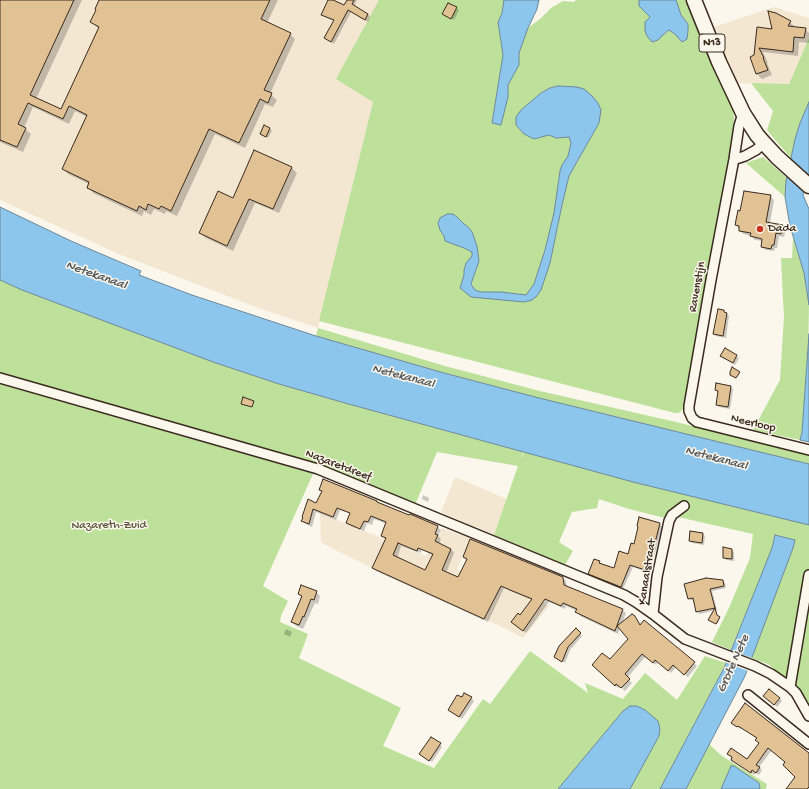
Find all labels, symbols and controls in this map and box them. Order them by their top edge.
road number: N13 [699,34,725,52]
place label: Dada [768,222,796,236]
marker: Dada [755,224,765,234]
water label: Netekanaal [63,258,129,294]
street label: Ravenstijn [686,261,710,313]
water label: Netekanaal [370,361,436,393]
street label: Neerloop [729,412,777,436]
water label: Netekanaal [683,443,749,475]
street label: Nazaretdreef [303,447,373,485]
park label: Nazareth-Zuid [71,519,147,533]
street label: Kanaalstraat [636,538,660,606]
water label: Grote Nete [714,633,754,695]

